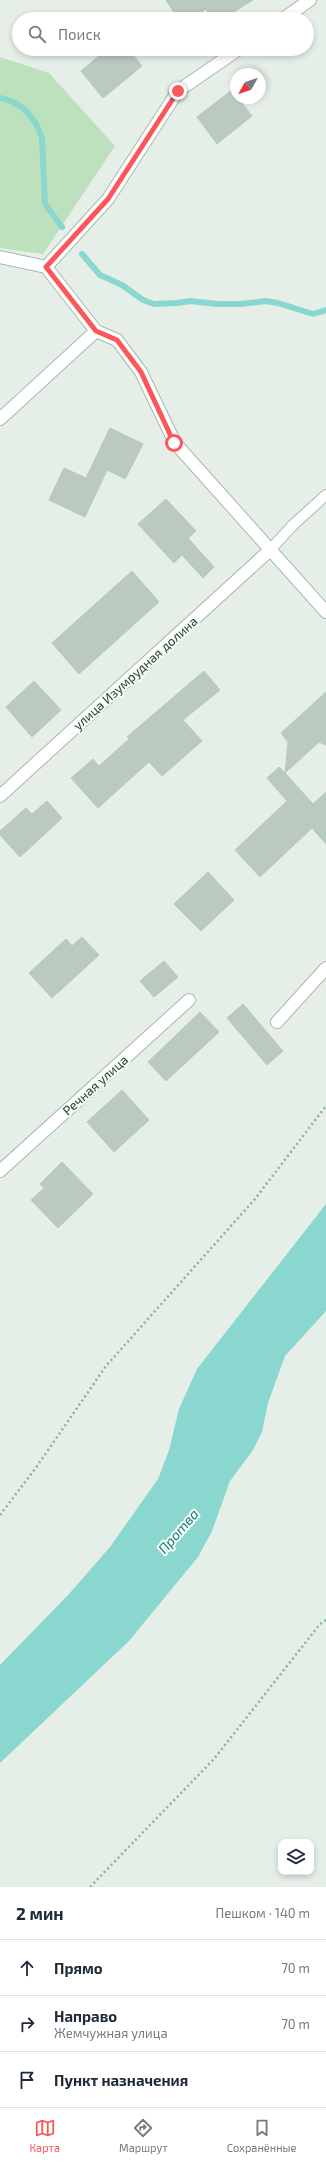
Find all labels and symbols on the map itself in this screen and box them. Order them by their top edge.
north arrow [230,68,266,104]
route end [169,82,187,100]
route start [165,434,183,452]
street label: улица Изумрудная долина [69,613,201,733]
street label: Речная улица [59,1051,131,1119]
water label: Протва [154,1505,202,1557]

